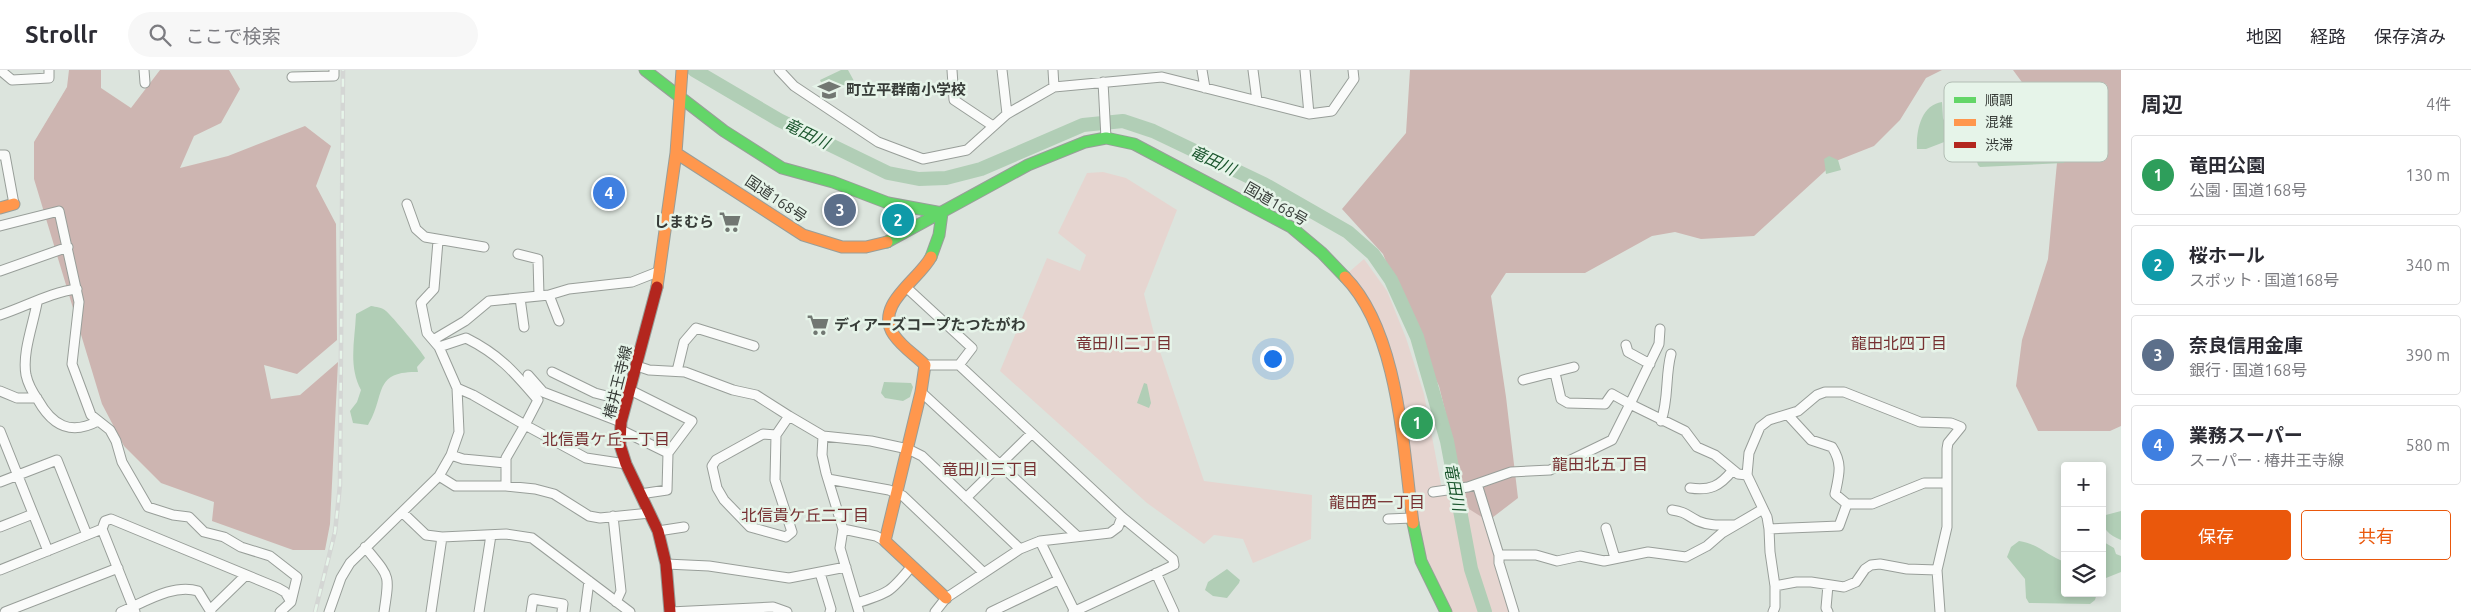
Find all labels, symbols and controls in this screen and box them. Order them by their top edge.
search box [128,12,478,57]
text: Strollr [25,21,98,48]
icon: search [146,21,174,49]
text: ここで検索 [186,25,281,47]
text: 地図 [2246,26,2282,46]
text: 経路 [2310,26,2346,46]
text: 保存済み [2374,26,2446,46]
school or university icon: 町立平群南小学校 [816,77,842,103]
place label: 町立平群南小学校 [846,81,966,98]
legend [1944,82,2108,162]
text: 順調 [1985,92,2013,108]
text: 周辺 [2141,92,2183,116]
text: 4件 [2426,95,2451,113]
water label: 竜田川 [781,114,834,152]
text: 混雑 [1985,114,2013,130]
text: 渋滞 [1985,137,2013,153]
water label: 竜田川 [1187,142,1240,179]
text: 竜田公園 [2189,154,2265,176]
text: 1 [2153,166,2163,184]
text: 130 m [2405,166,2450,184]
street label: 国道168号 [742,172,810,225]
pin: 4 [593,174,625,212]
street label: 国道168号 [1242,179,1311,229]
text: 公園 · 国道168号 [2189,181,2307,199]
pin: 3 [824,191,856,229]
pin: 2 [882,201,914,239]
supermarket icon: しまむら [717,209,743,235]
place label: しまむら [654,213,714,230]
text: 桜ホール [2189,244,2265,266]
text: 2 [2153,256,2163,274]
text: 340 m [2405,256,2450,274]
text: スポット · 国道168号 [2189,271,2339,289]
supermarket icon: ディアーズコープたつたがわ [805,312,831,338]
place label: ディアーズコープたつたがわ [834,316,1025,333]
district label: 竜田川二丁目 [1076,334,1172,352]
district label: 龍田北四丁目 [1851,334,1947,352]
text: 奈良信用金庫 [2189,334,2303,356]
street label: 椿井王寺線 [600,343,635,420]
your location [1260,346,1286,372]
text: 3 [2153,346,2163,364]
text: 390 m [2405,346,2450,364]
text: 銀行 · 国道168号 [2189,361,2307,379]
pin: 1 [1401,404,1433,442]
text: 業務スーパー [2189,424,2303,446]
district label: 北信貴ケ丘一丁目 [542,430,670,448]
text: 4 [2153,436,2163,454]
text: 580 m [2405,436,2450,454]
text: スーパー · 椿井王寺線 [2189,451,2344,469]
district label: 龍田北五丁目 [1552,455,1648,473]
district label: 竜田川三丁目 [942,460,1038,478]
water label: 竜田川 [1442,462,1469,514]
map controls [2061,462,2106,597]
button: + [2061,462,2106,507]
district label: 龍田西一丁目 [1329,493,1425,511]
district label: 北信貴ケ丘二丁目 [741,506,869,524]
button: − [2061,507,2106,552]
button: 保存 [2141,510,2291,560]
button: 共有 [2301,510,2451,560]
button: layers [2061,552,2106,597]

